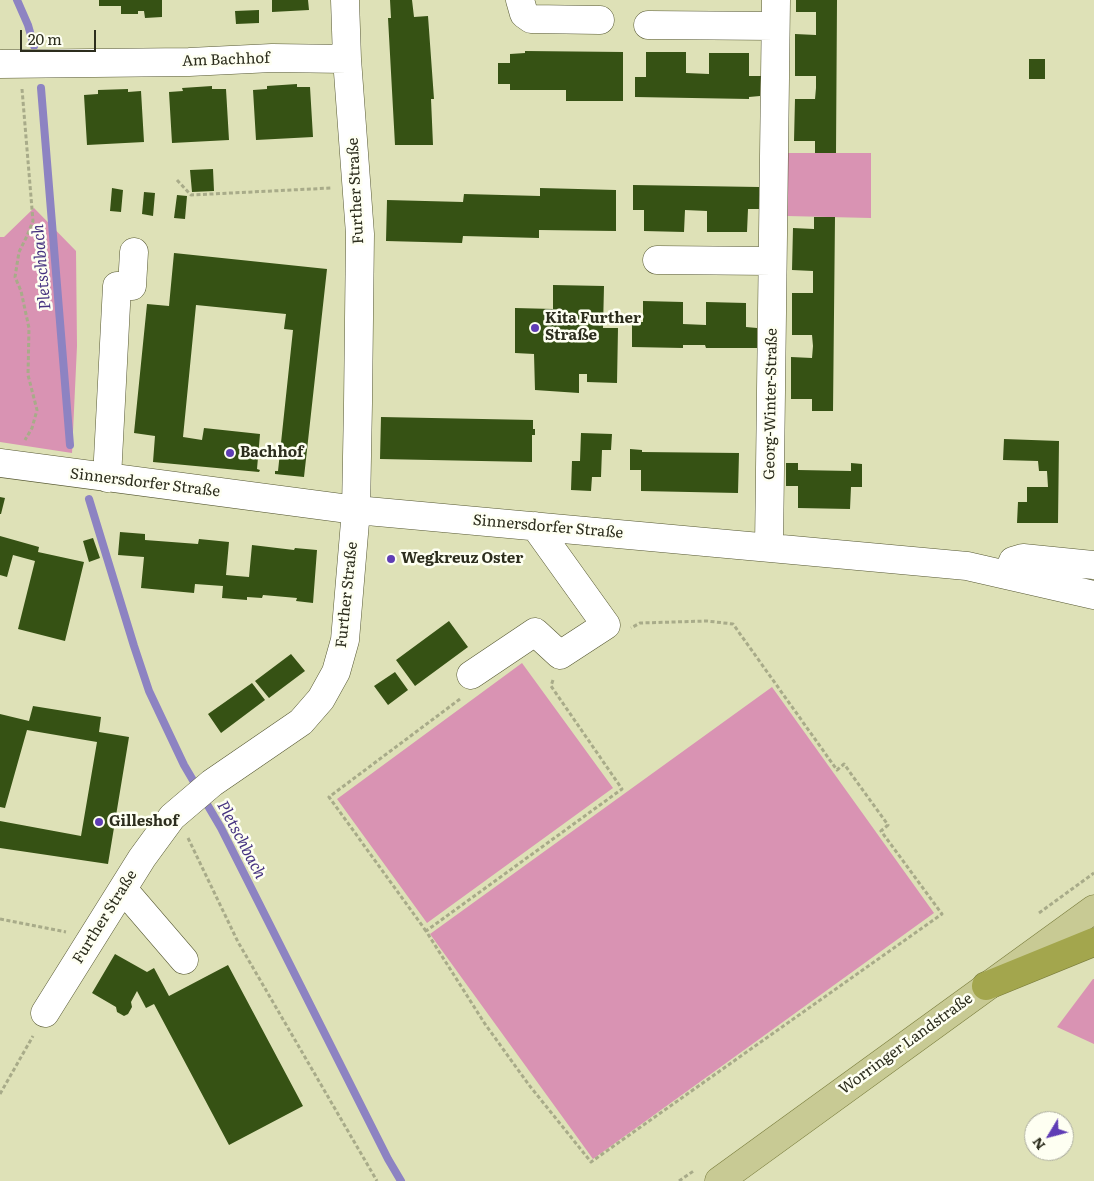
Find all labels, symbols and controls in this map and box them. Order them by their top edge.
scale bar [22,20,99,52]
text: 20 m [28,27,62,50]
street label: Am Bachhof [182,49,270,71]
street label: Further Straße [344,137,368,245]
water label: Pletschbach [29,223,55,311]
place label: Kita Further Straße [545,310,641,345]
marker: Kita Further Straße [529,322,541,334]
street label: Georg-Winter-Straße [761,328,781,480]
place label: Bachhof [240,444,303,462]
marker: Bachhof [224,447,236,459]
street label: Sinnersdorfer Straße [69,465,221,501]
street label: Sinnersdorfer Straße [472,511,624,543]
street label: Further Straße [332,541,362,649]
place label: Wegkreuz Oster [401,550,523,568]
marker: Wegkreuz Oster [385,553,397,565]
water label: Pletschbach [212,798,270,882]
place label: Gilleshof [109,813,179,831]
marker: Gilleshof [93,816,105,828]
street label: Further Straße [69,867,141,967]
street label: Worringer Landstraße [836,990,976,1098]
north arrow [1024,1111,1074,1161]
text: N [1026,1134,1049,1155]

